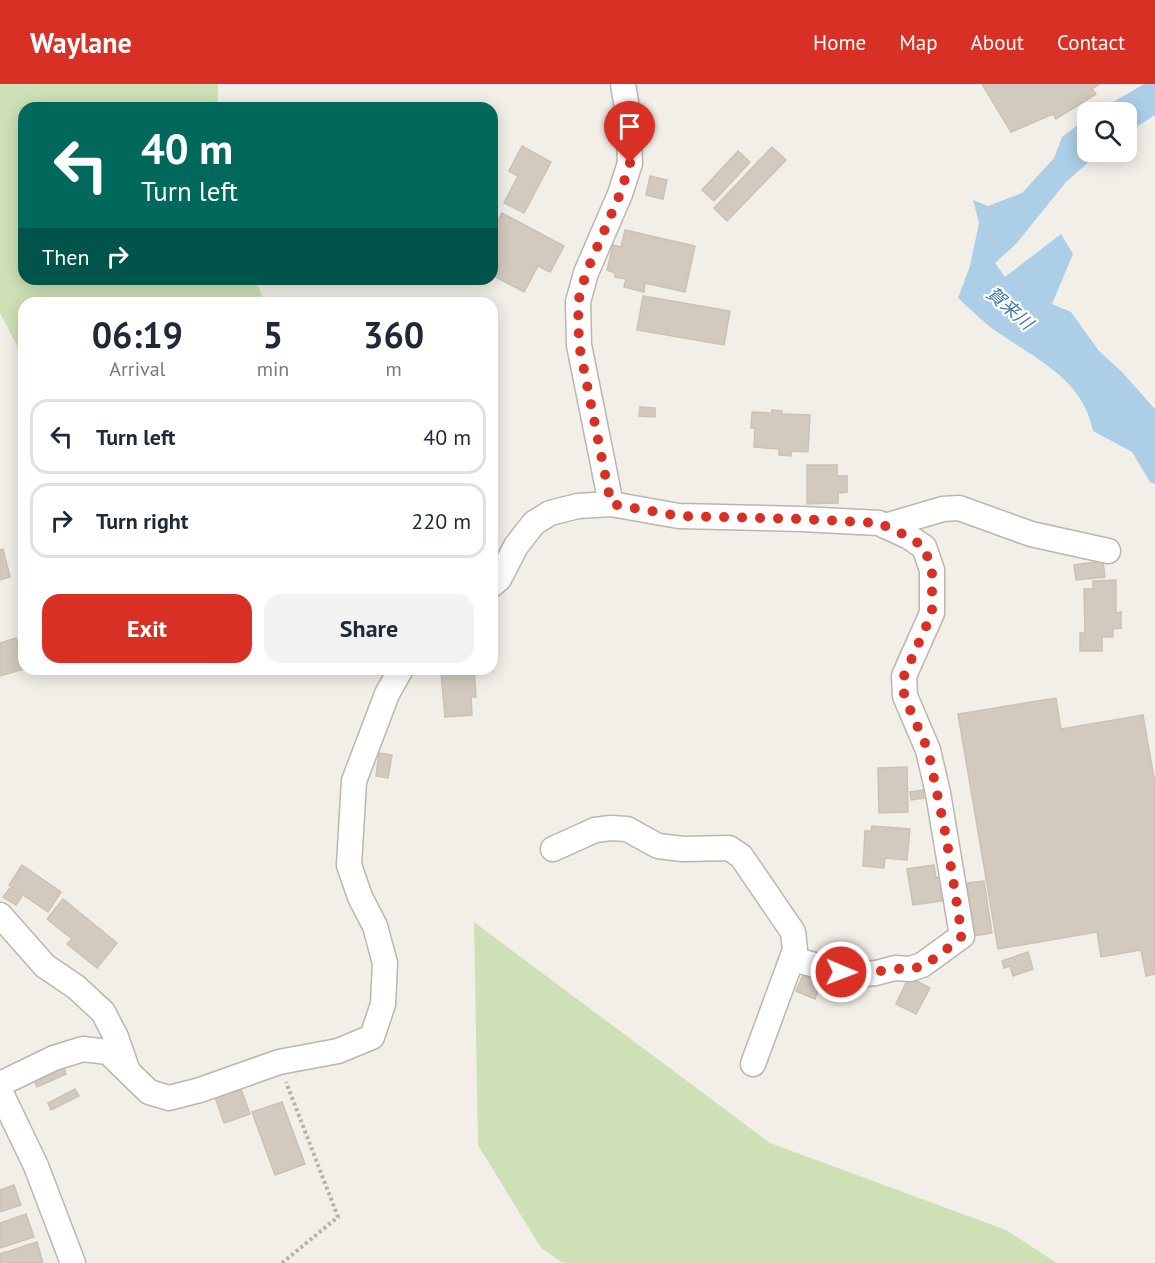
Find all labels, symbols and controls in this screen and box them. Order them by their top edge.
text: Waylane [30,24,132,61]
text: Home [813,29,866,56]
text: Map [899,29,938,56]
text: About [971,29,1024,56]
text: Contact [1057,29,1125,56]
pin [604,101,655,163]
map controls [1077,102,1137,162]
button: search [1077,102,1137,162]
icon: arrive [613,110,646,143]
text: 40 m [141,121,233,176]
icon: left [42,126,120,204]
text: Turn left [141,174,238,208]
icon: right [101,240,134,273]
text: Then [42,243,89,271]
water label: 賀来川 [982,282,1039,336]
text: 06:19 [92,311,183,358]
text: 5 [263,311,283,358]
text: 360 [363,311,424,358]
text: Arrival [109,356,165,382]
text: min [257,356,289,382]
text: m [386,356,402,382]
icon: left [45,420,78,453]
text: Turn left [96,423,176,451]
text: 40 m [423,423,471,451]
icon: right [45,504,78,537]
text: Turn right [96,507,188,535]
text: 220 m [411,507,471,535]
button: Exit [42,594,252,663]
button: Share [264,594,474,663]
position arrow [809,940,873,1004]

